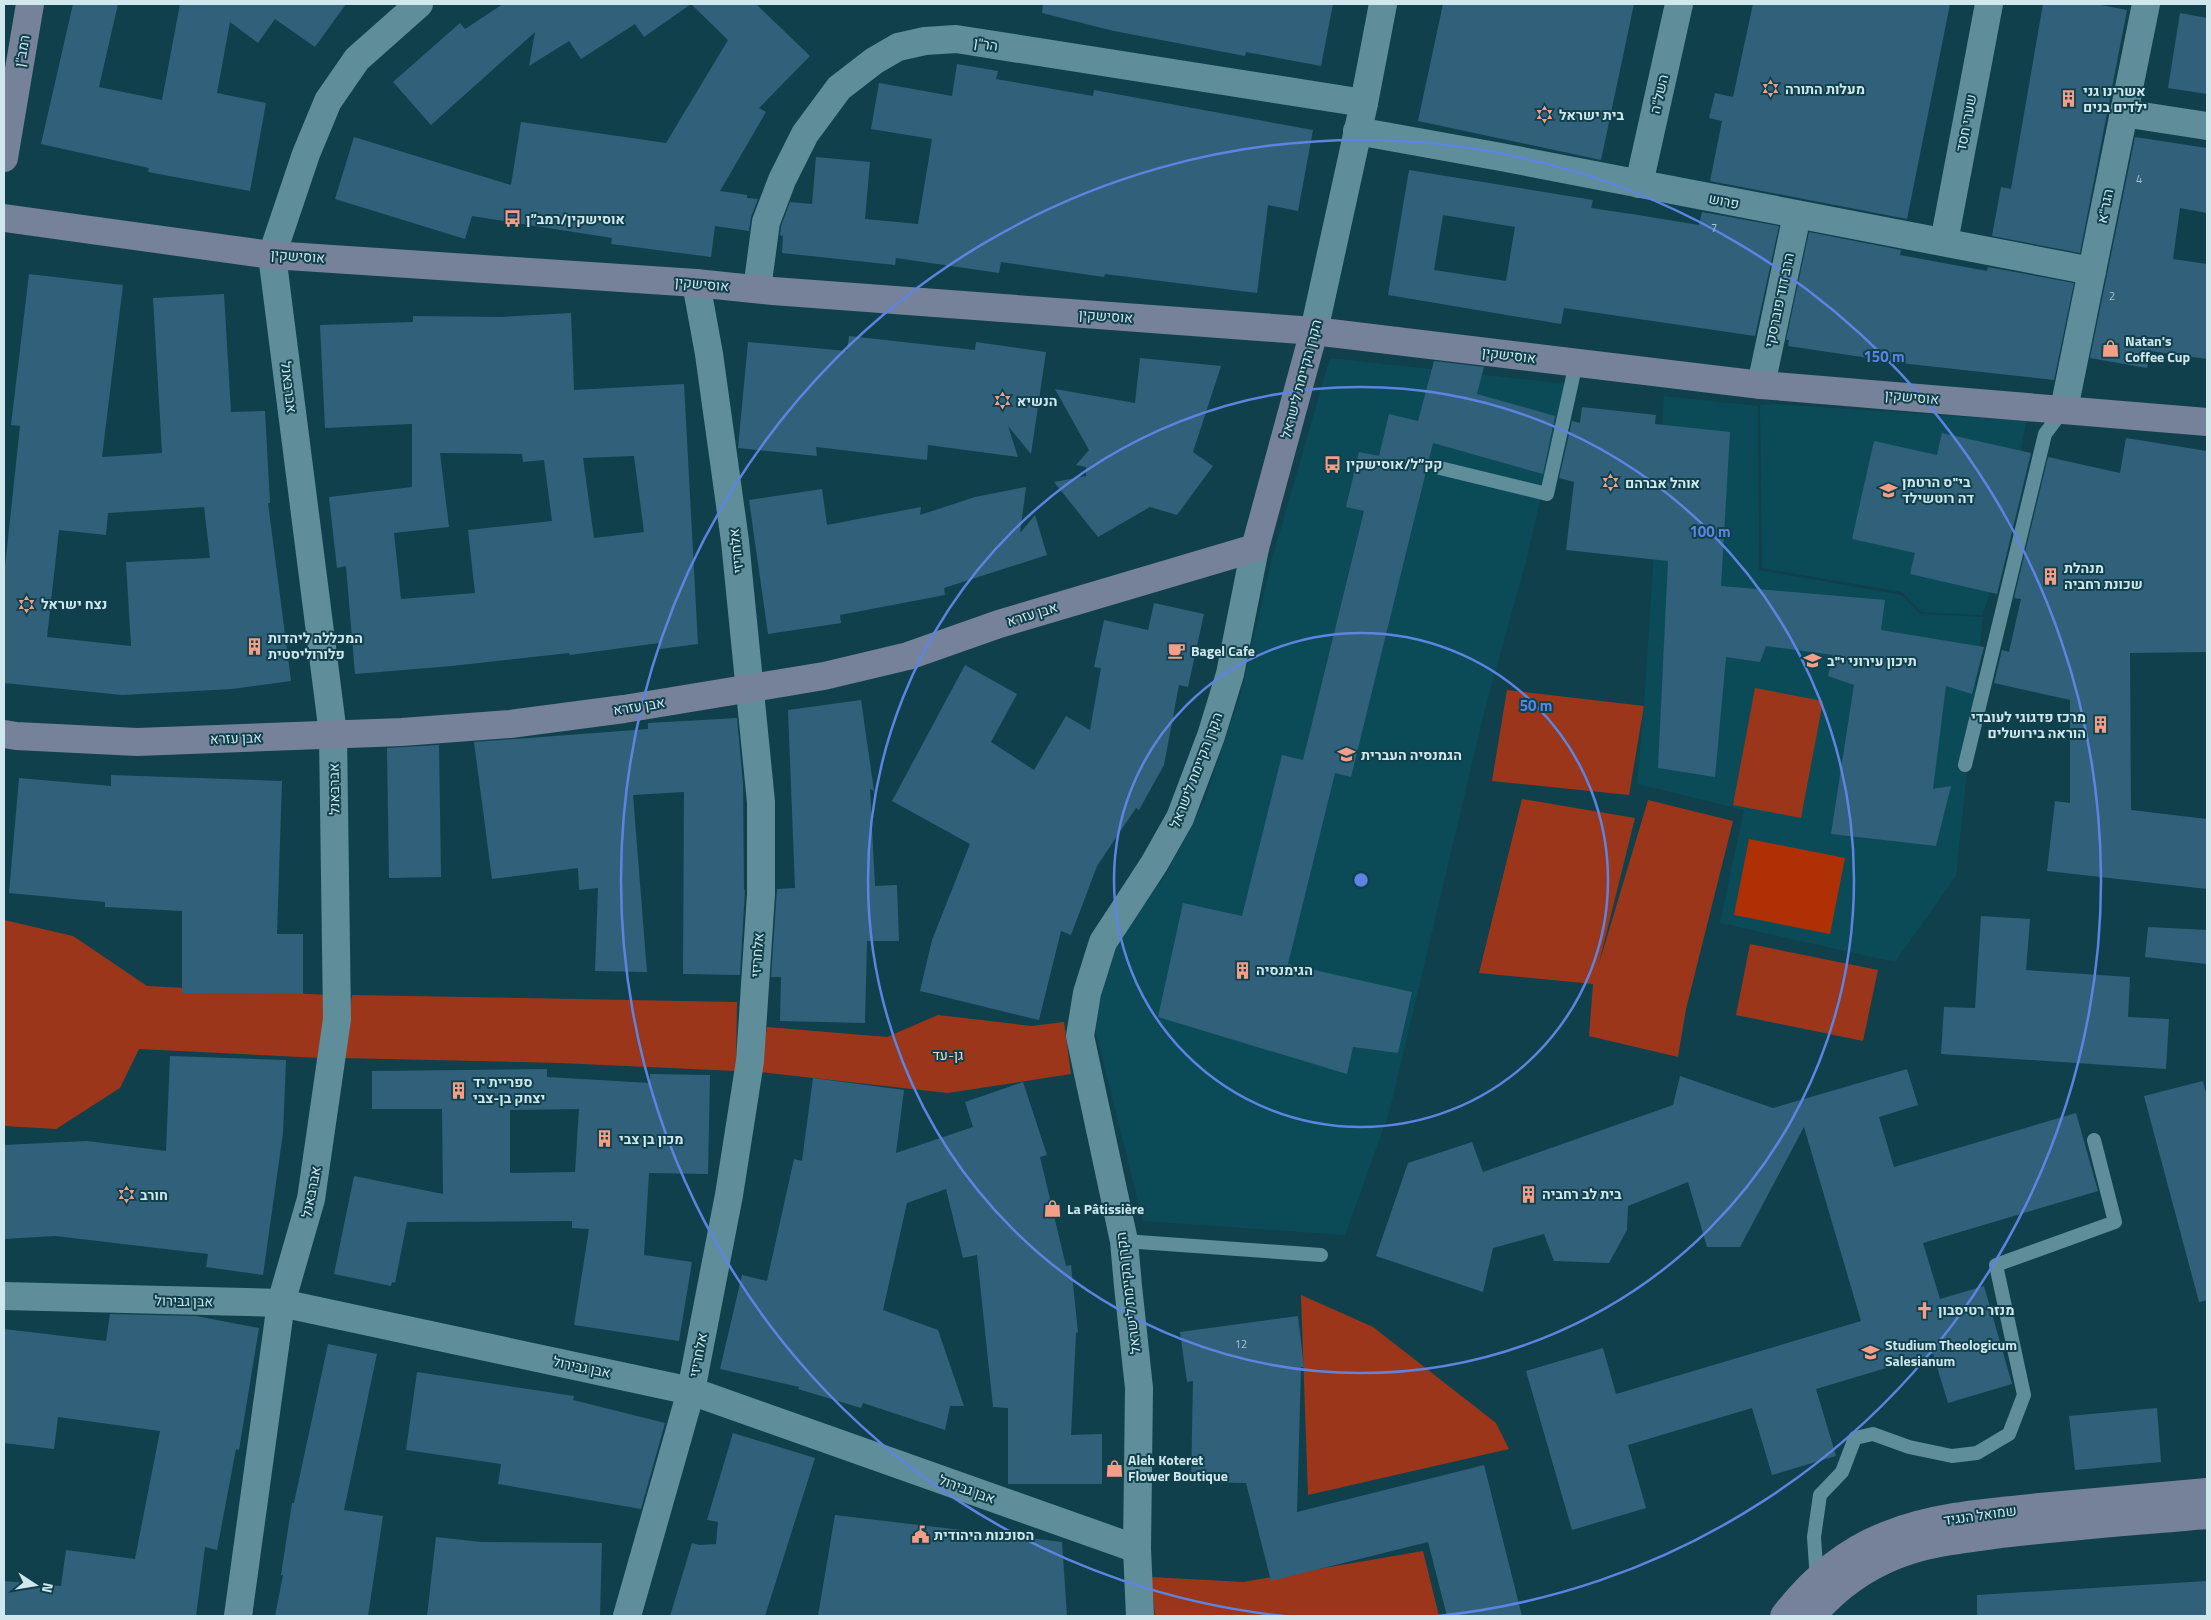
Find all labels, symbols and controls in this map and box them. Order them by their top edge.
street label: הר"ן [972,31,1000,56]
street label: רמב"ן [8,33,35,69]
street label: השל"ה [1644,72,1673,116]
place label: מעלות התורה [1785,78,1865,99]
synagogue icon: מעלות התורה [1761,79,1781,99]
place label: אשרינו גני ילדים בנים [2083,80,2147,117]
building icon: אשרינו גני ילדים בנים [2059,89,2079,109]
street label: שערי חסד [1950,92,1981,153]
place label: בית ישראל [1559,104,1625,125]
synagogue icon: בית ישראל [1535,105,1555,125]
house number: 4 [2136,171,2142,187]
street label: פרוש [1707,187,1741,214]
street label: הגר"א [2091,187,2118,225]
place label: אוסישקין/רמב״ן [526,208,625,229]
bus stop icon: אוסישקין/רמב״ן [502,209,522,229]
house number: 7 [1711,220,1717,236]
street label: אוסישקין [270,243,326,268]
street label: הרב דוד פוברסקי [1758,251,1799,349]
street label: אוסישקין [674,271,730,296]
house number: 2 [2109,288,2115,304]
street label: אוסישקין [1078,303,1134,328]
street label: הקרן הקיימת לישראל [1275,317,1327,441]
place label: Natan's Coffee Cup [2125,330,2190,367]
shop icon: Natan's Coffee Cup [2101,339,2121,359]
street label: אוסישקין [1481,341,1537,368]
text: 150 m [1863,345,1905,368]
street label: אברבאנל [276,360,303,414]
street label: אוסישקין [1884,384,1940,409]
place label: הנשיא [1017,390,1057,411]
synagogue icon: הנשיא [993,391,1013,411]
place label: קק״ל/אוסישקין [1346,453,1442,474]
bus stop icon: קק״ל/אוסישקין [1322,454,1342,474]
place label: בי"ס הרטמן דה רוטשילד [1902,471,1974,508]
place label: אוהל אברהם [1625,472,1700,493]
synagogue icon: אוהל אברהם [1601,473,1621,493]
school or university icon: בי"ס הרטמן דה רוטשילד [1878,480,1898,500]
text: 100 m [1689,520,1731,543]
street label: אלחריזי [723,528,748,575]
place label: מנהלת שכונת רחביה [2064,557,2143,594]
building icon: מנהלת שכונת רחביה [2040,566,2060,586]
place label: נצח ישראל [41,593,107,614]
synagogue icon: נצח ישראל [17,594,37,614]
street label: אבן עזרא [1004,596,1060,631]
place label: המכללה ליהדות פלורוליסטית [268,627,363,664]
building icon: המכללה ליהדות פלורוליסטית [244,636,264,656]
place label: Bagel Cafe [1191,640,1255,661]
cafe icon: Bagel Cafe [1167,641,1187,661]
place label: תיכון עירוני י"ב [1827,650,1917,671]
school or university icon: תיכון עירוני י"ב [1803,651,1823,671]
street label: אבן עזרא [611,691,666,720]
text: 50 m [1520,694,1552,717]
place label: מרכז פדגוגי לעובדי הוראה בירושלים [1971,706,2086,743]
street label: הקרן הקיימת לישראל [1164,709,1227,831]
building icon: מרכז פדגוגי לעובדי הוראה בירושלים [2090,715,2110,735]
street label: אבן עזרא [209,726,263,749]
place label: הגמנסיה העברית [1361,744,1462,765]
school or university icon: הגמנסיה העברית [1337,745,1357,765]
street label: אברבאנל [323,763,344,815]
centre of rings [1352,871,1370,889]
street label: אלחריזי [744,932,769,978]
place label: הגימנסיה [1256,959,1313,980]
building icon: הגימנסיה [1232,960,1252,980]
park label: גן-עד [933,1044,963,1065]
place label: ספריית יד יצחק בן-צבי [473,1071,545,1108]
building icon: ספריית יד יצחק בן-צבי [449,1080,469,1100]
place label: מכון בן צבי [619,1128,684,1149]
building icon: מכון בן צבי [595,1129,615,1149]
street label: אברבאנל [295,1164,326,1219]
place label: בית לב רחביה [1542,1183,1622,1204]
place label: חורב [140,1184,168,1205]
building icon: בית לב רחביה [1518,1184,1538,1204]
synagogue icon: חורב [116,1185,136,1205]
place label: La Pâtissière [1067,1198,1144,1219]
shop icon: La Pâtissière [1043,1199,1063,1219]
street label: הקרן הקיימת לישראל [1110,1231,1145,1355]
street label: אבן גבירול [154,1289,214,1312]
place label: מנזר רטיסבון [1938,1299,2014,1320]
church icon: מנזר רטיסבון [1914,1300,1934,1320]
street label: אלחריזי [683,1331,712,1379]
place label: Studium Theologicum Salesianum [1885,1334,2017,1371]
house number: 12 [1235,1336,1247,1352]
school or university icon: Studium Theologicum Salesianum [1861,1343,1881,1363]
street label: אבן גבירול [551,1350,613,1383]
place label: Aleh Koteret Flower Boutique [1128,1449,1228,1486]
shop icon: Aleh Koteret Flower Boutique [1104,1458,1124,1478]
street label: אבן גבירול [936,1469,998,1508]
street label: שמואל הנגיד [1942,1499,2018,1530]
place label: הסוכנות היהודית [934,1524,1034,1545]
public building icon: הסוכנות היהודית [910,1525,930,1545]
north arrow [10,1560,60,1610]
text: N [37,1581,59,1595]

